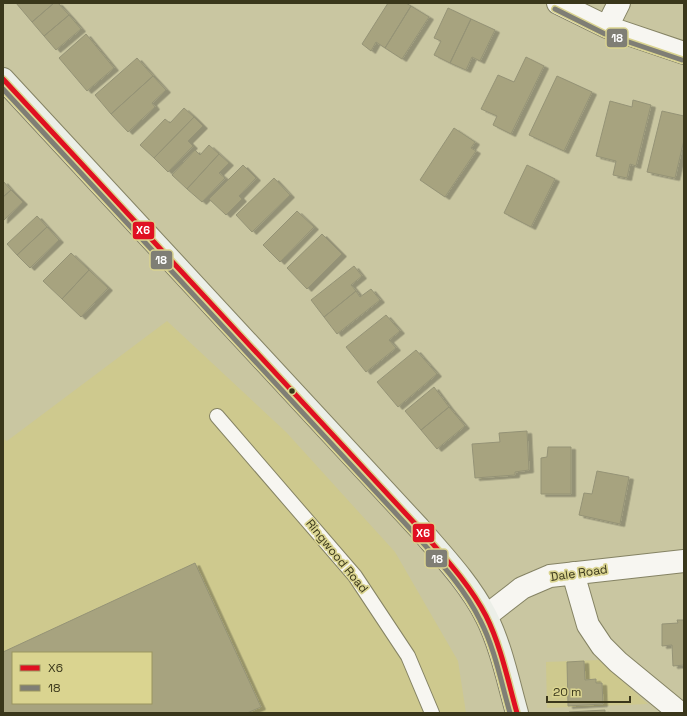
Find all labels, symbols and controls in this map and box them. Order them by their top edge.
line badge: 18 [606,28,628,48]
text: 18 [611,31,623,45]
line badge: X6 [132,221,155,240]
text: X6 [136,223,150,237]
line badge: 18 [150,250,173,270]
text: 18 [155,253,167,267]
unlabelled marker [287,386,297,396]
street label: Ringwood Road [302,516,372,596]
line badge: X6 [412,523,435,543]
text: X6 [416,526,430,540]
line badge: 18 [425,549,448,568]
text: 18 [431,552,443,566]
street label: Dale Road [549,561,609,585]
legend [12,652,152,704]
text: X6 [48,660,63,676]
scale bar [547,678,630,704]
text: 18 [48,680,61,696]
text: 20 m [553,684,581,700]

